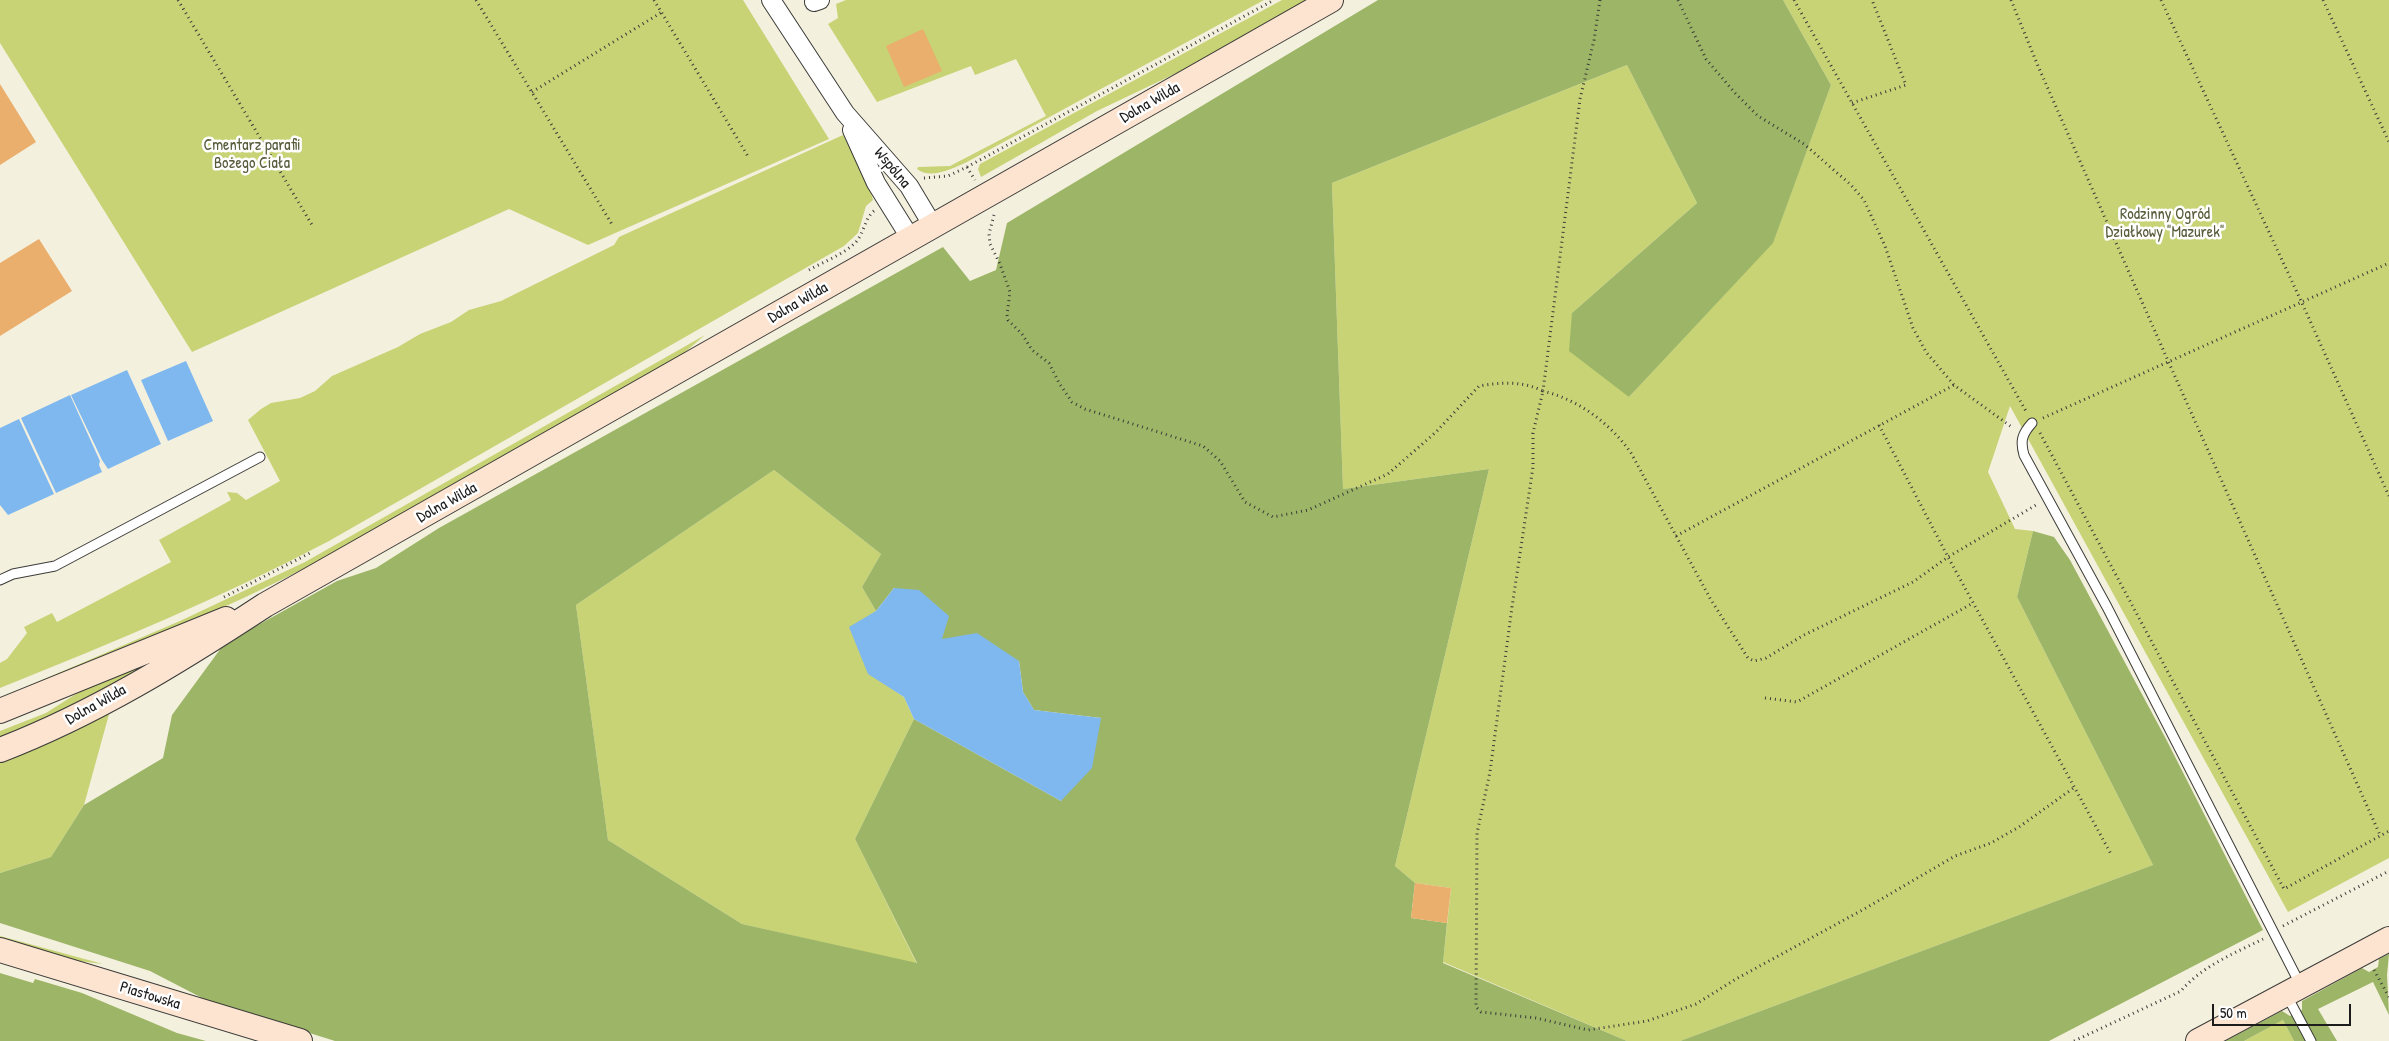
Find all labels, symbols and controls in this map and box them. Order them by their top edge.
street label: Dolna Wilda [1117,78,1183,128]
park label: Cmentarz parafii Bożego Ciała [203,136,301,174]
street label: Wspólna [870,144,914,192]
park label: Rodzinny Ogród Działkowy "Mazurek" [2105,205,2225,243]
street label: Dolna Wilda [765,278,831,328]
street label: Dolna Wilda [414,479,480,527]
street label: Dolna Wilda [63,681,129,729]
street label: Piastowska [117,978,183,1014]
scale bar [2214,994,2353,1026]
text: 50 m [2220,1002,2247,1023]

